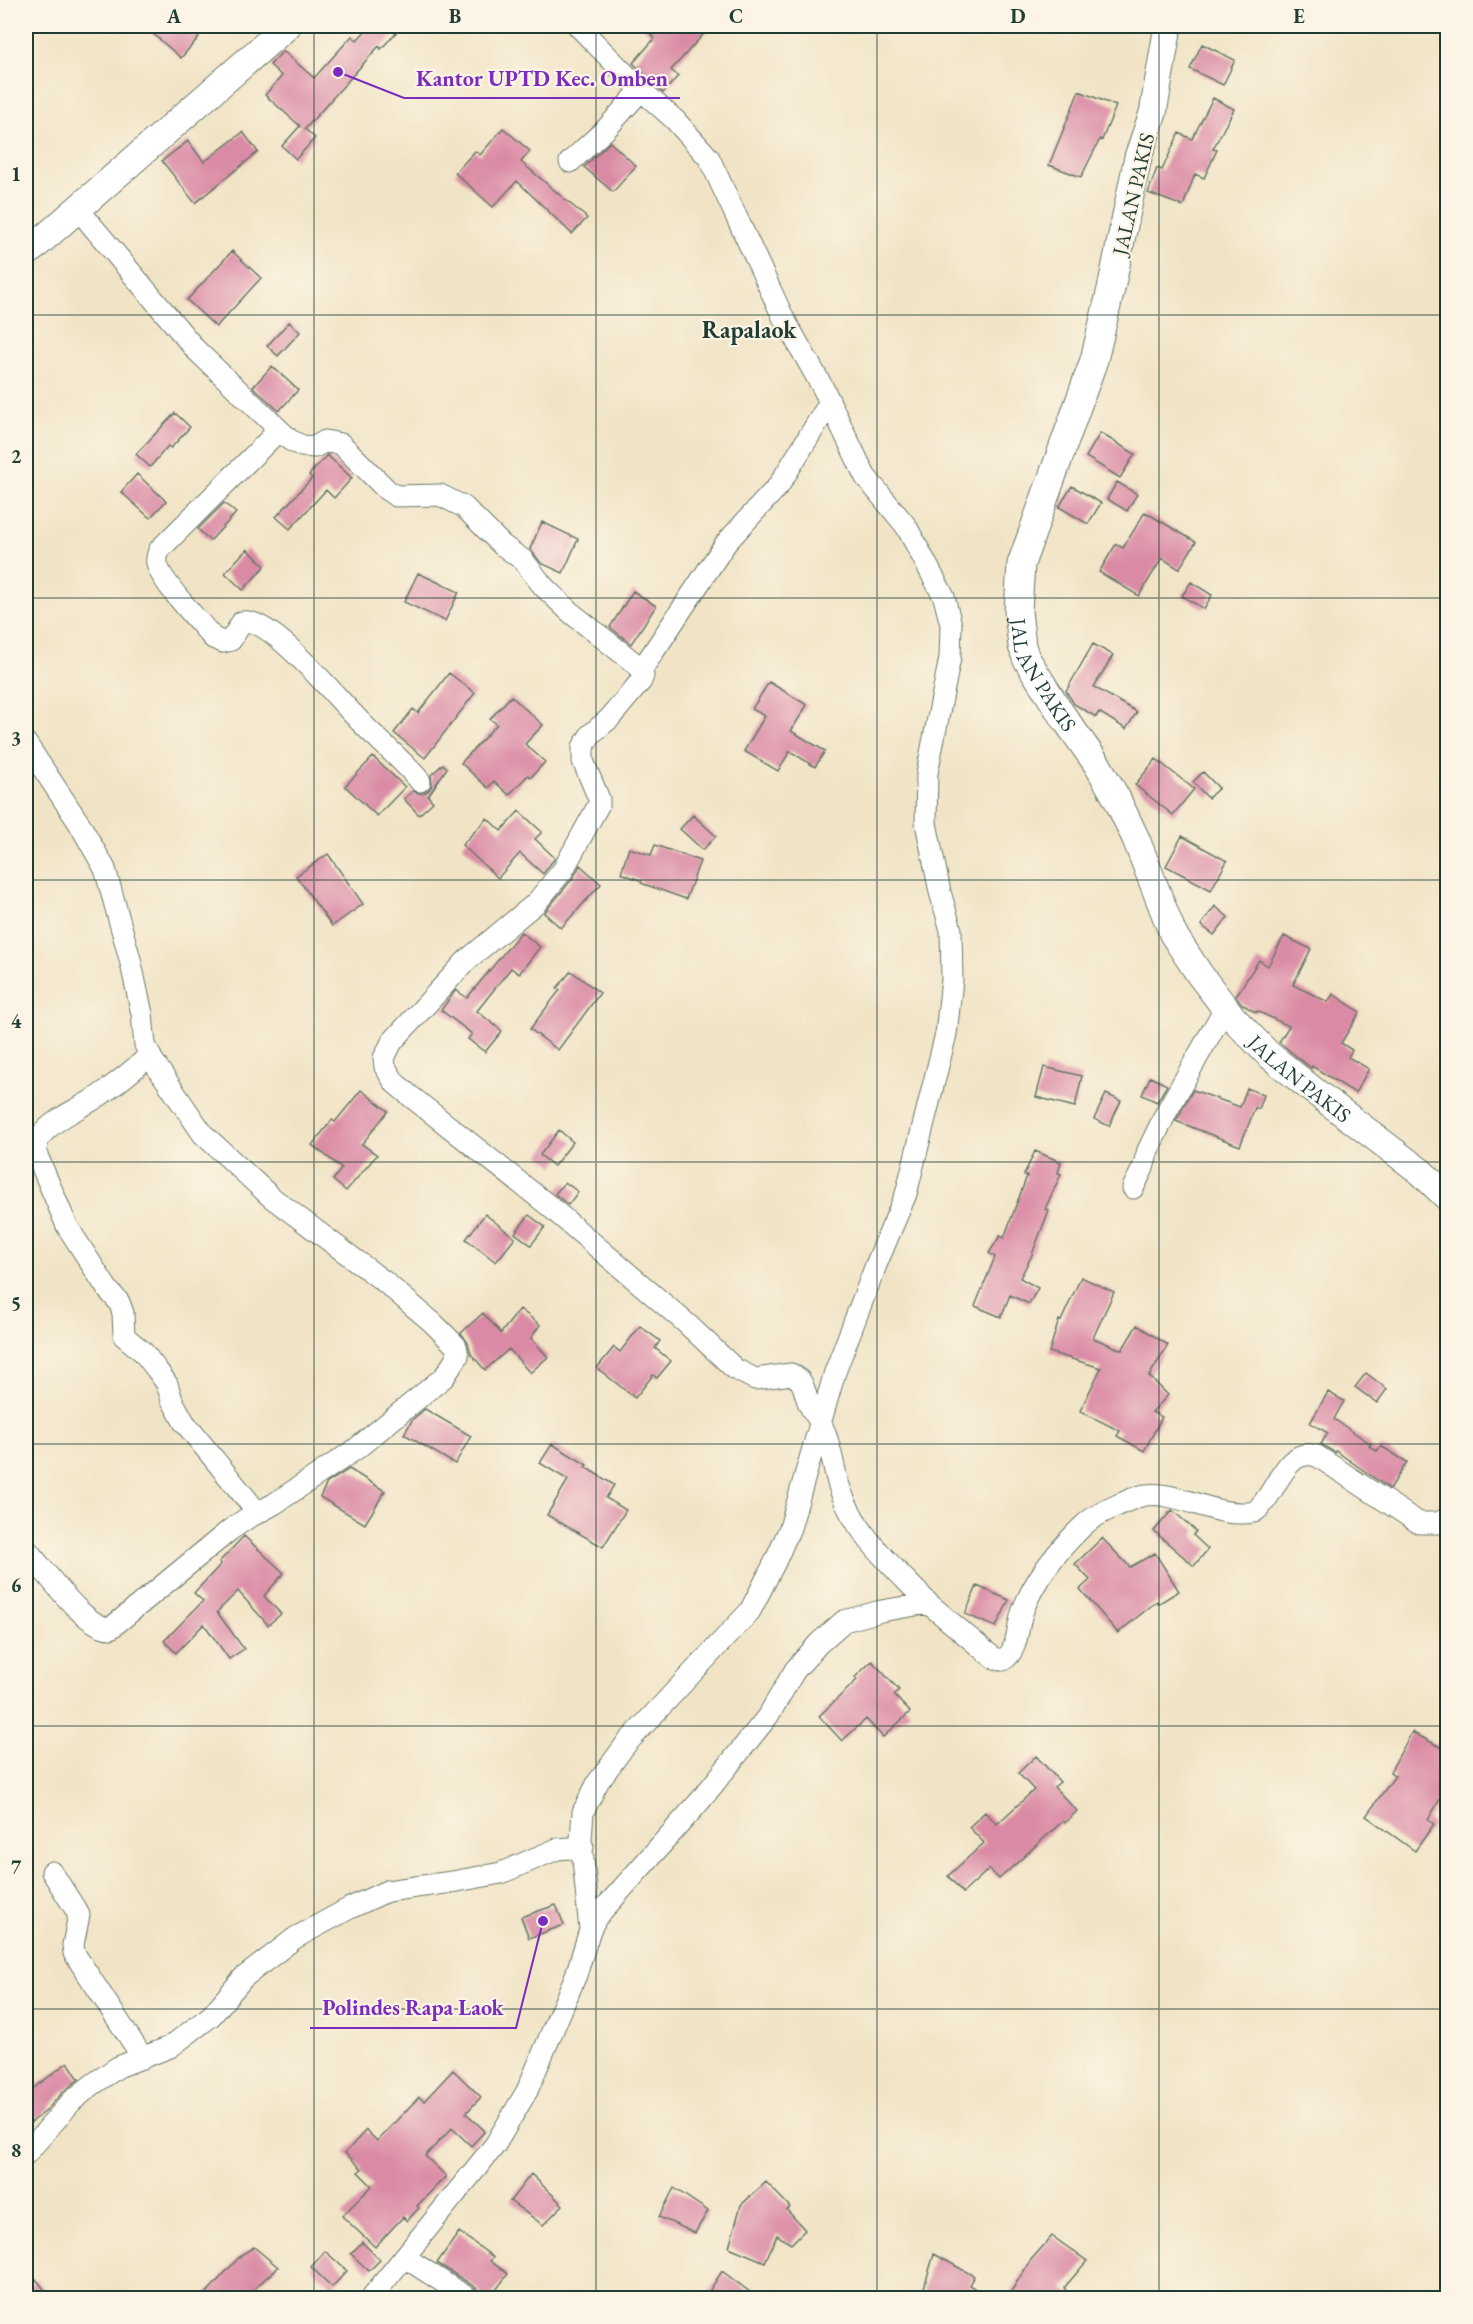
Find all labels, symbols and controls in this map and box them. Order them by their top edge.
text: A [166,3,182,29]
text: B [449,3,461,29]
text: C [729,3,743,29]
text: D [1010,3,1026,29]
text: E [1293,3,1305,29]
callout: Kantor UPTD Kec. Omben [404,58,680,98]
text: Kantor UPTD Kec. Omben [416,64,669,93]
street label: JALAN PAKIS [1105,130,1160,260]
text: 1 [11,161,21,187]
district label: Rapalaok [702,314,797,345]
text: 2 [11,443,22,469]
street label: JALAN PAKIS [1005,615,1083,736]
text: 3 [11,725,21,751]
text: 4 [11,1008,22,1034]
street label: JALAN PAKIS [1241,1027,1357,1128]
text: 5 [11,1290,21,1316]
text: 6 [11,1572,22,1598]
text: 7 [11,1854,22,1880]
callout: Polindes Rapa Laok [310,1988,516,2028]
text: Polindes Rapa Laok [322,1993,505,2022]
text: 8 [11,2137,21,2163]

